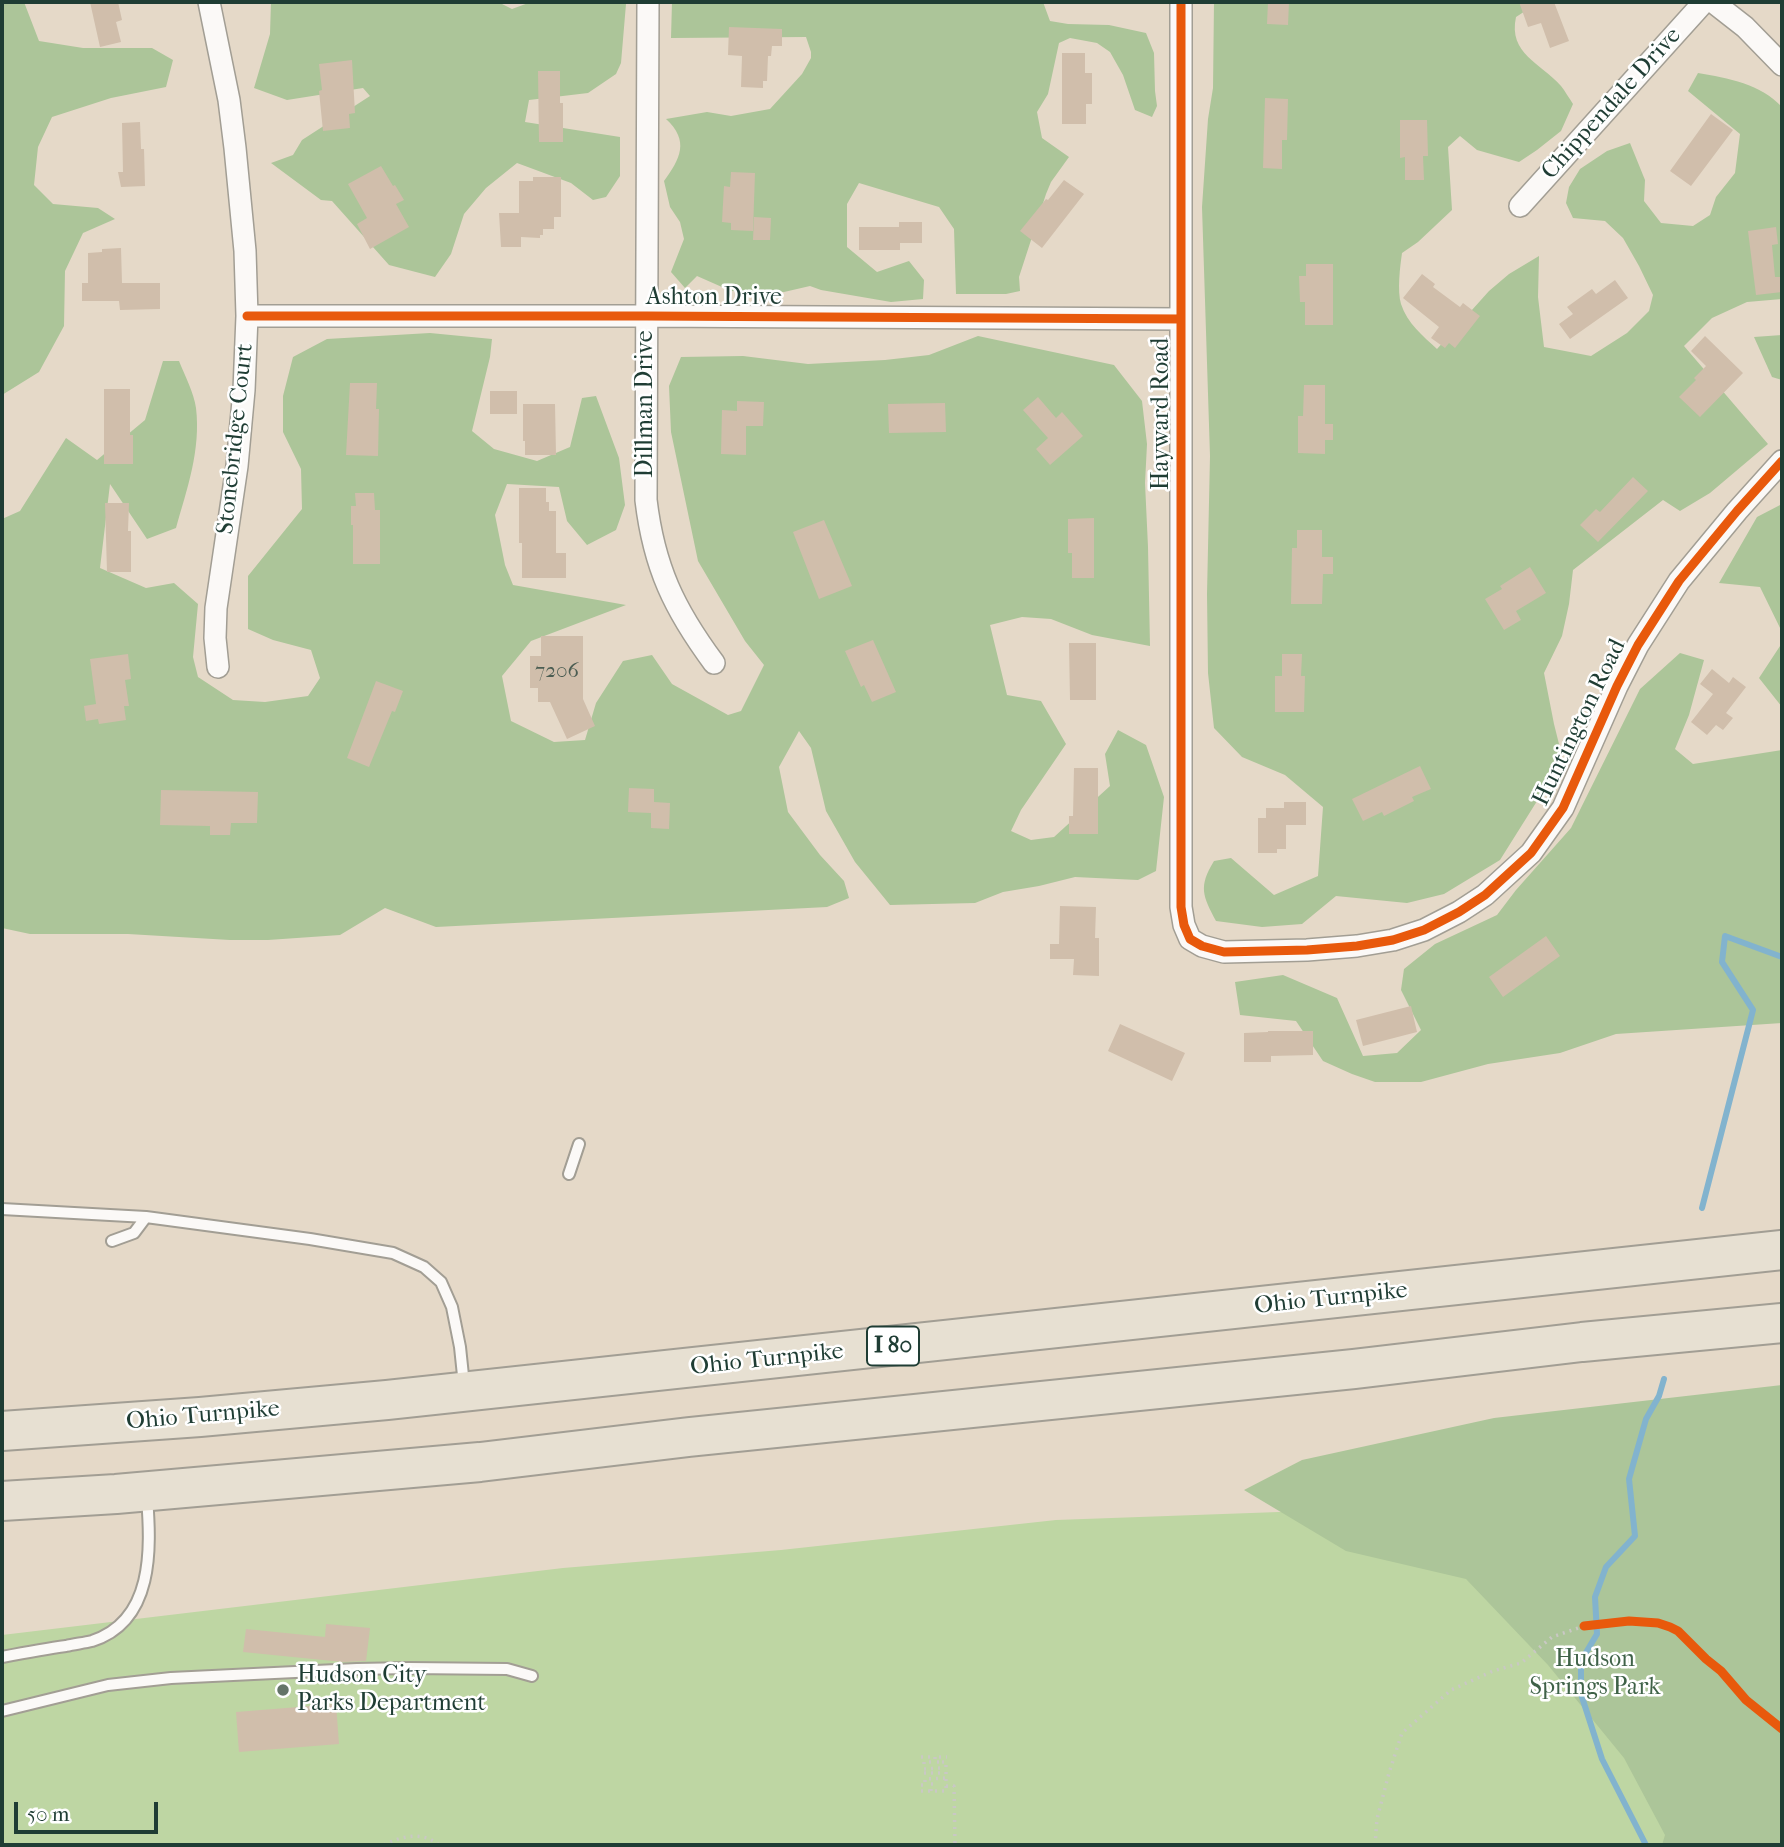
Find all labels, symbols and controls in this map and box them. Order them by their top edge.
street label: Chippendale Drive [1536,22,1688,186]
street label: Ashton Drive [646,284,782,312]
street label: Dillman Drive [632,330,660,478]
street label: Hayward Road [1148,338,1176,490]
street label: Stonebridge Court [212,342,260,536]
street label: Huntington Road [1527,635,1633,811]
house number: 7206 [535,659,579,685]
street label: Ohio Turnpike [1253,1277,1409,1321]
road number: I 80 [867,1326,919,1366]
street label: Ohio Turnpike [689,1338,845,1382]
street label: Ohio Turnpike [125,1395,281,1437]
park label: Hudson Springs Park [1529,1646,1661,1702]
place label: Hudson City Parks Department [297,1662,486,1718]
marker: Hudson City Parks Department [275,1682,291,1698]
scale bar [18,1787,161,1831]
text: 50 m [27,1802,70,1826]

